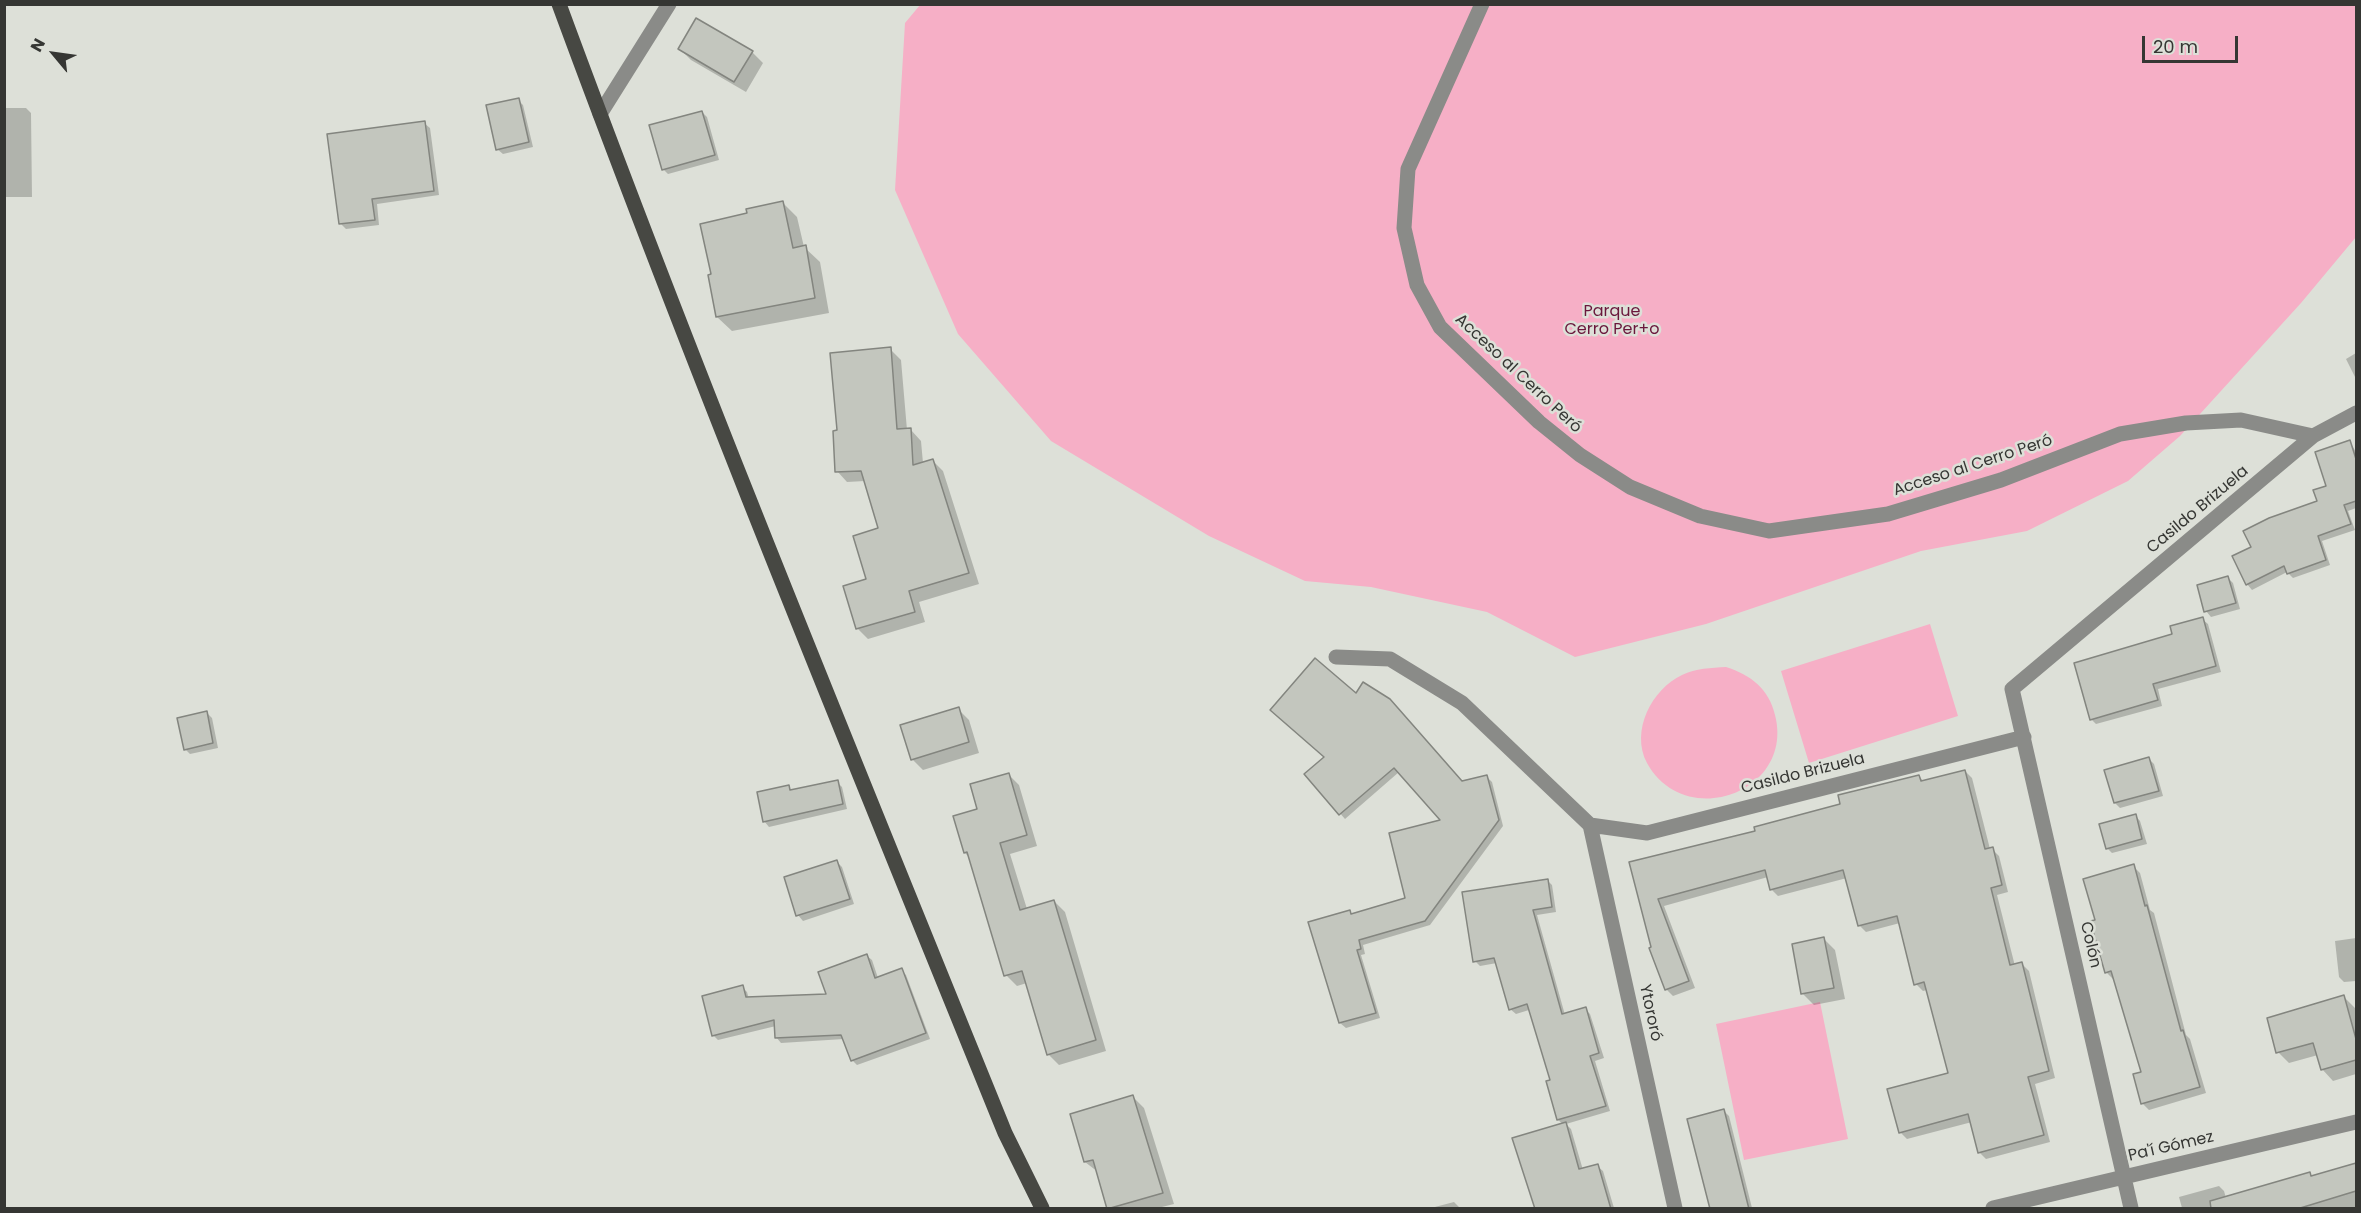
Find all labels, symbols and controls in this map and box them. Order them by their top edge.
north arrow [24,24,84,84]
scale bar [2145,24,2241,62]
text: N [25,34,51,56]
text: 20 m [2153,34,2198,59]
park label: Parque Cerro Per+o [1564,302,1660,340]
street label: Acceso al Cerro Peró [1451,310,1585,438]
street label: Acceso al Cerro Peró [1891,431,2055,501]
street label: Casildo Brizuela [2143,462,2253,558]
street label: Casildo Brizuela [1739,749,1867,799]
street label: Colón [2075,920,2105,970]
street label: Ytororó [1635,983,1665,1043]
street label: Pa'í Gómez [2126,1128,2216,1166]

